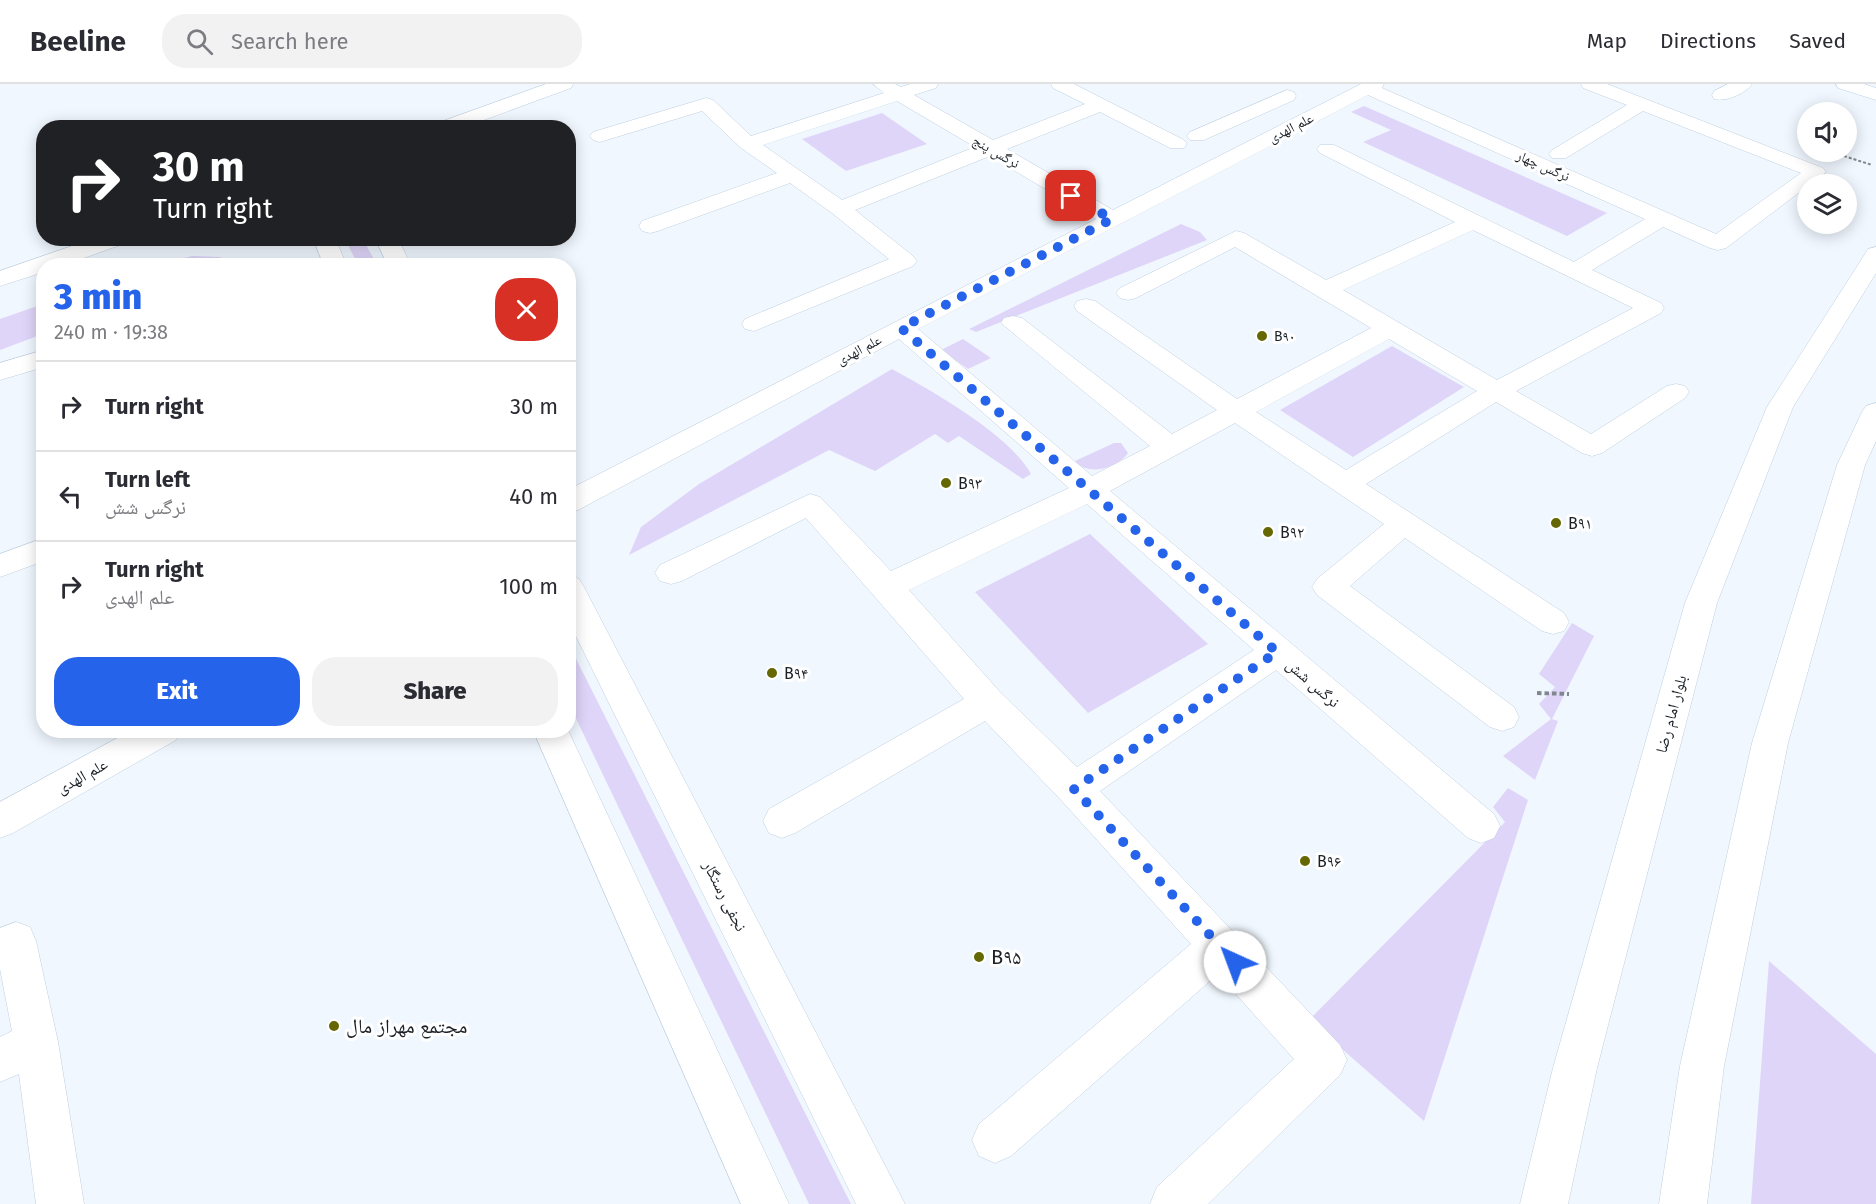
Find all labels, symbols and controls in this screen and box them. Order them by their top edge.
search box [162,14,582,68]
text: Beeline [30,25,126,58]
icon: search [183,25,216,58]
text: Search here [231,28,349,55]
text: Map [1587,28,1627,54]
text: Directions [1660,28,1756,54]
text: Saved [1789,28,1846,54]
map controls [1797,102,1857,234]
button: sound [1797,102,1857,162]
street label: علم الهدی [1266,109,1317,147]
street label: نرگس پنج [969,132,1023,173]
text: 30 m [153,142,245,192]
icon: right [54,144,132,222]
street label: نرگس چهار [1513,146,1572,185]
pin [1045,170,1096,221]
button: layers [1797,174,1857,234]
icon: arrive [1054,179,1087,212]
text: Turn right [153,193,273,225]
text: 3 min [54,275,142,319]
button: close [495,278,558,341]
text: 240 m · 19:38 [54,320,168,344]
place label: B۹۰ [1274,328,1295,345]
marker: B۹۰ [1255,329,1269,343]
street label: علم الهدی [834,331,885,370]
icon: right [54,390,87,423]
text: Turn right [105,393,204,420]
text: 30 m [510,393,558,420]
text: Turn left [105,466,190,493]
place label: B۹۳ [958,474,982,493]
marker: B۹۳ [939,476,953,490]
icon: left [54,480,87,513]
text: 40 m [509,483,558,510]
text: نرگس شش [105,495,186,519]
place label: B۹۱ [1568,514,1592,533]
marker: B۹۱ [1549,516,1563,530]
place label: B۹۲ [1280,523,1304,542]
marker: B۹۲ [1261,525,1275,539]
text: Turn right [105,556,204,583]
icon: right [54,570,87,603]
text: 100 m [499,573,558,600]
text: علم الهدی [105,585,174,609]
street label: نرگس شش [1282,655,1344,712]
button: Exit [54,657,300,726]
button: Share [312,657,558,726]
place label: B۹۴ [784,664,808,683]
marker: B۹۴ [765,666,779,680]
street label: بلوار امام رضا [1651,673,1692,755]
street label: علم الهدی [53,754,111,799]
place label: B۹۶ [1317,852,1341,871]
marker: B۹۶ [1298,854,1312,868]
street label: نجفی رستگار [698,857,751,935]
position arrow [1203,930,1267,994]
place label: B۹۵ [991,945,1021,969]
marker: B۹۵ [972,950,986,964]
place label: مجتمع مهراز مال [346,1014,467,1039]
marker: مجتمع مهراز مال [327,1019,341,1033]

